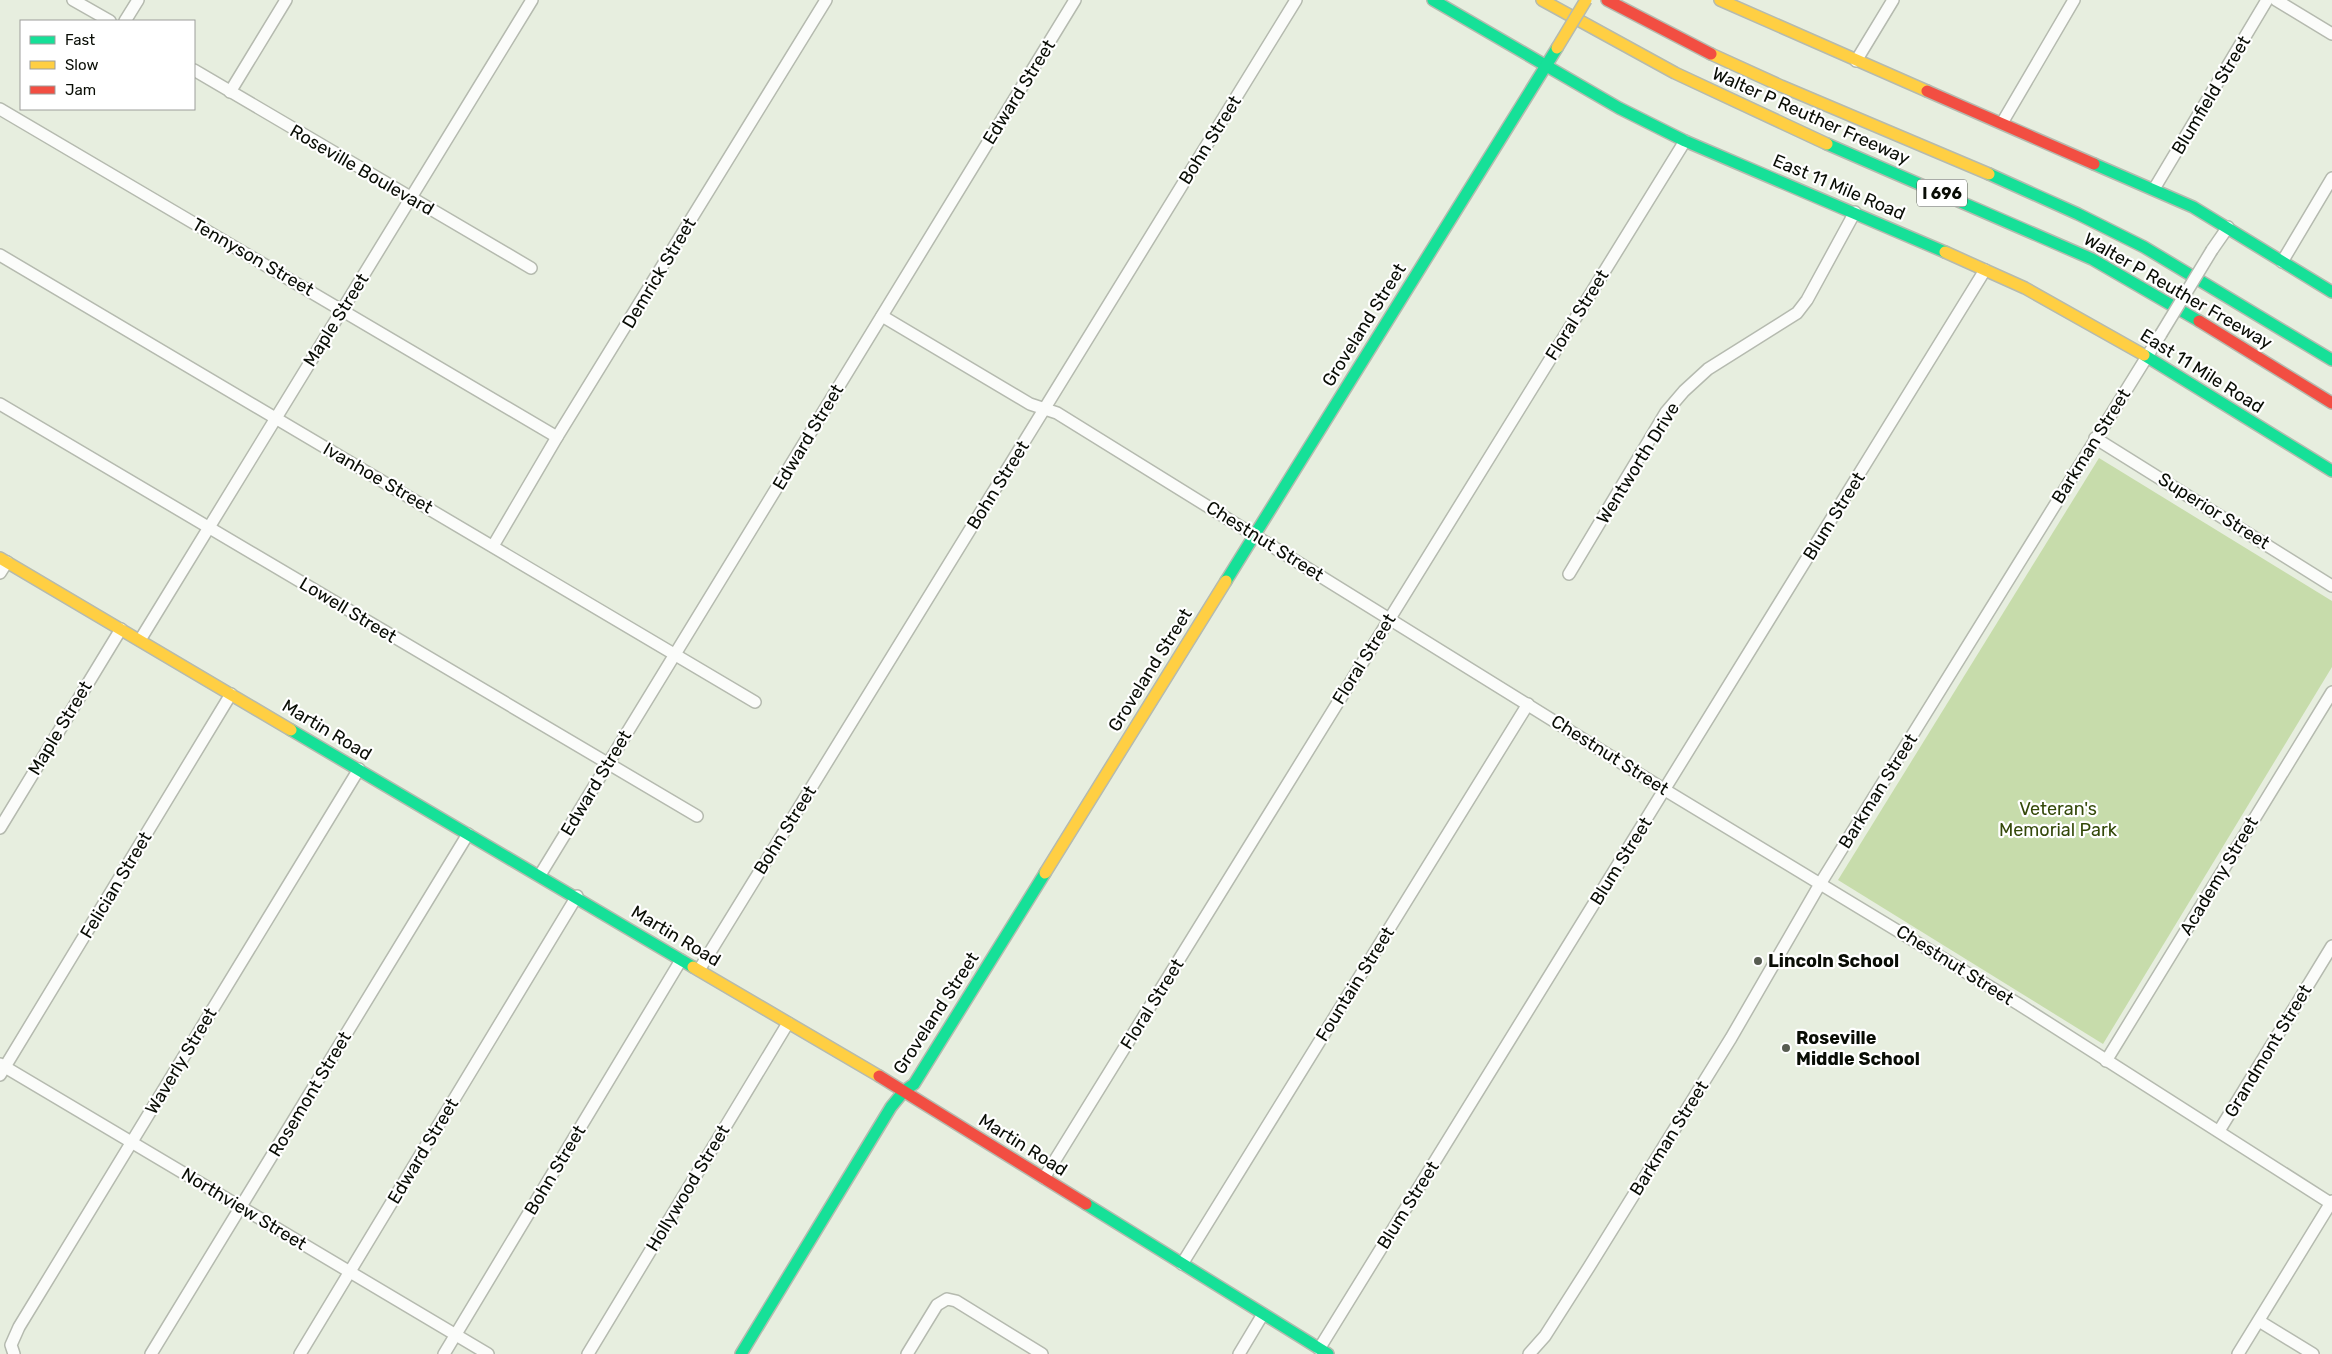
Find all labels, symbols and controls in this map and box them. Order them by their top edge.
legend [20,20,195,110]
text: Fast [65,31,95,49]
street label: Blumfield Street [2167,32,2255,158]
street label: Edward Street [978,36,1060,148]
text: Slow [65,56,98,74]
street label: Walter P Reuther Freeway [1709,62,1913,170]
text: Jam [65,81,96,99]
street label: Bohn Street [1174,91,1246,189]
street label: Roseville Boulevard [286,120,438,220]
street label: East 11 Mile Road [1770,149,1908,225]
road number: I 696 [1917,180,1967,207]
street label: Tennyson Street [188,213,318,301]
street label: Demrick Street [617,214,701,332]
street label: Walter P Reuther Freeway [2080,228,2276,354]
street label: Groveland Street [1317,259,1411,391]
street label: Floral Street [1540,266,1614,364]
street label: Maple Street [299,269,373,371]
street label: East 11 Mile Road [2136,324,2268,418]
street label: Edward Street [768,380,848,494]
street label: Barkman Street [2047,384,2135,508]
street label: Wentworth Drive [1592,398,1684,528]
street label: Bohn Street [962,436,1034,534]
street label: Ivanhoe Street [319,438,437,518]
street label: Blum Street [1798,468,1870,564]
street label: Superior Street [2154,468,2274,554]
street label: Chestnut Street [1202,496,1328,586]
street label: Lowell Street [295,572,401,648]
street label: Groveland Street [1103,604,1197,736]
street label: Floral Street [1327,610,1401,708]
street label: Maple Street [23,677,97,779]
street label: Martin Road [278,695,376,765]
street label: Chestnut Street [1547,710,1673,800]
street label: Edward Street [556,726,636,840]
street label: Barkman Street [1834,729,1922,853]
street label: Bohn Street [749,781,821,879]
park label: Veteran's Memorial Park [1999,798,2118,841]
street label: Blum Street [1585,813,1657,909]
street label: Academy Street [2175,813,2263,939]
street label: Felician Street [75,828,157,942]
street label: Martin Road [627,901,725,971]
street label: Chestnut Street [1892,920,2018,1010]
street label: Fountain Street [1311,923,1399,1045]
street label: Groveland Street [888,948,984,1078]
place label: Lincoln School [1768,950,1899,972]
street label: Floral Street [1115,955,1189,1053]
marker: Lincoln School [1752,955,1764,967]
street label: Grandmont Street [2220,981,2316,1121]
street label: Waverly Street [141,1004,221,1118]
place label: Roseville Middle School [1796,1027,1920,1070]
street label: Rosemont Street [264,1028,356,1160]
marker: Roseville Middle School [1780,1042,1792,1054]
street label: Barkman Street [1625,1076,1713,1200]
street label: Edward Street [383,1094,463,1208]
street label: Martin Road [975,1109,1071,1181]
street label: Bohn Street [520,1121,590,1219]
street label: Hollywood Street [642,1121,734,1255]
street label: Blum Street [1372,1157,1444,1253]
street label: Northview Street [177,1163,311,1255]

